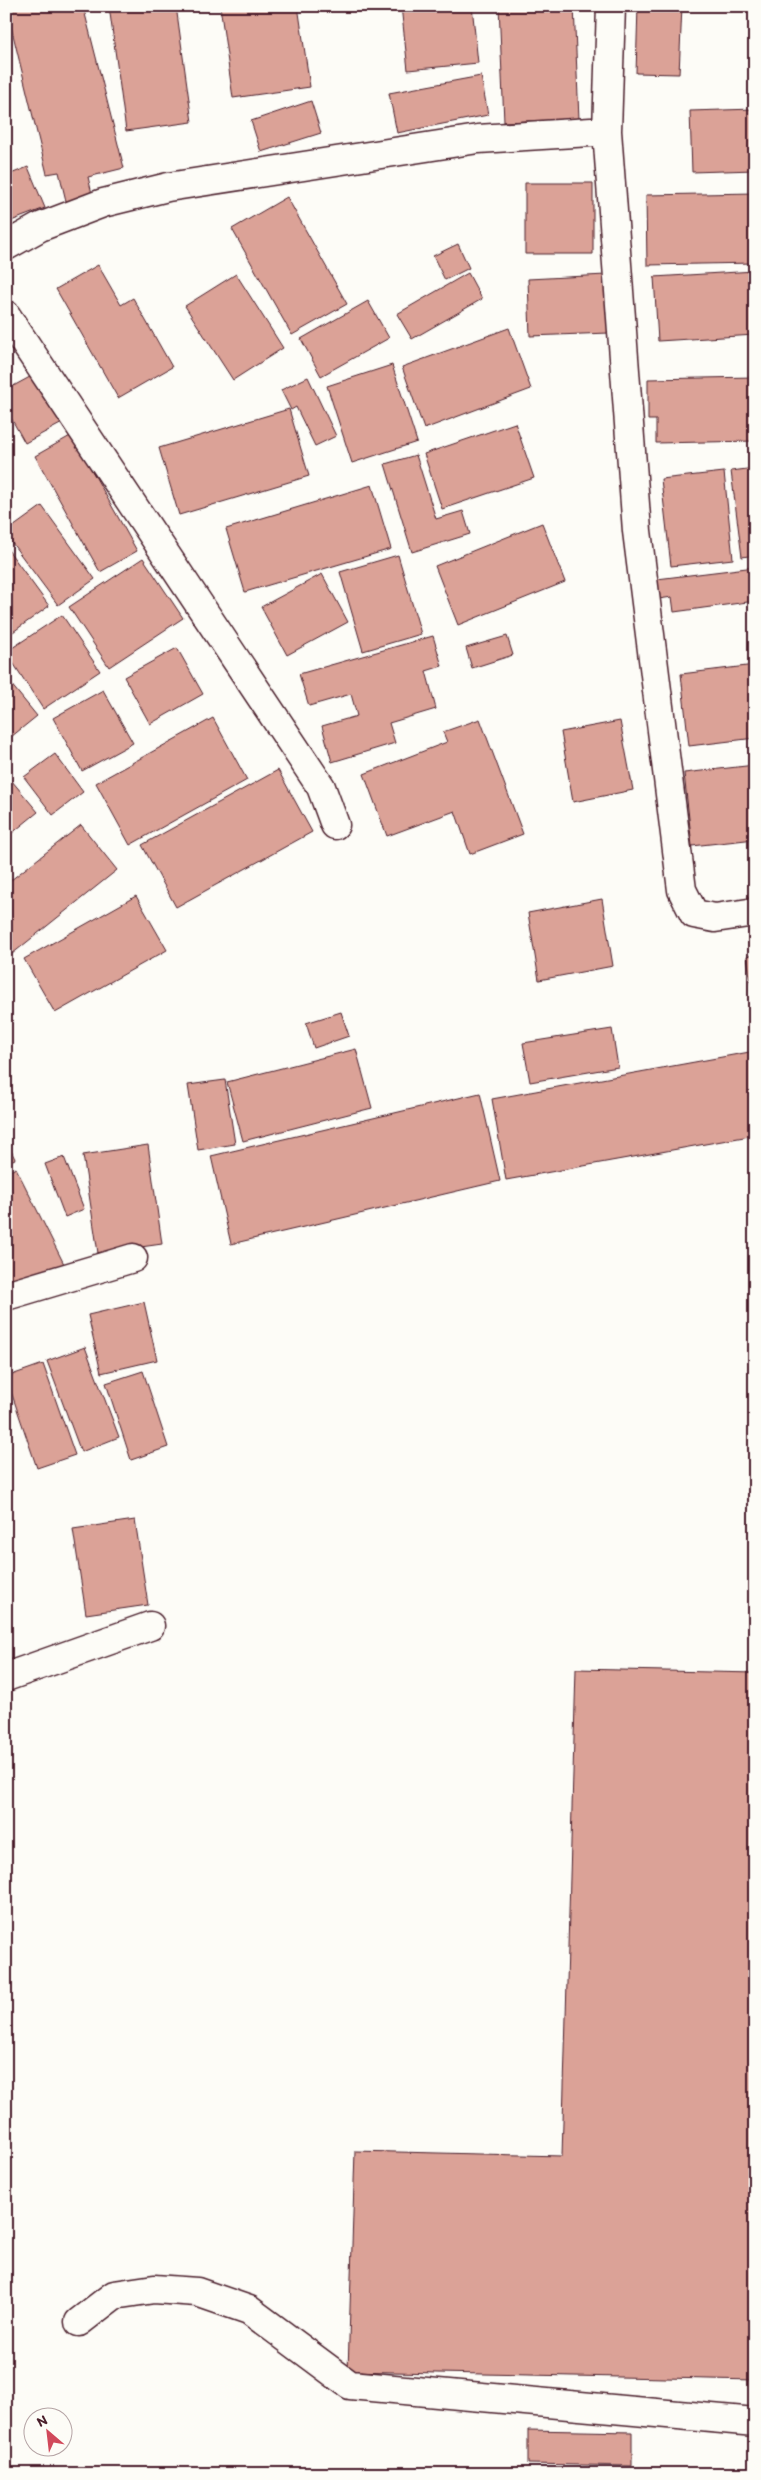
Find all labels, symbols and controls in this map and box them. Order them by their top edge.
north arrow [22,2408,72,2458]
text: N [34,2411,50,2431]

